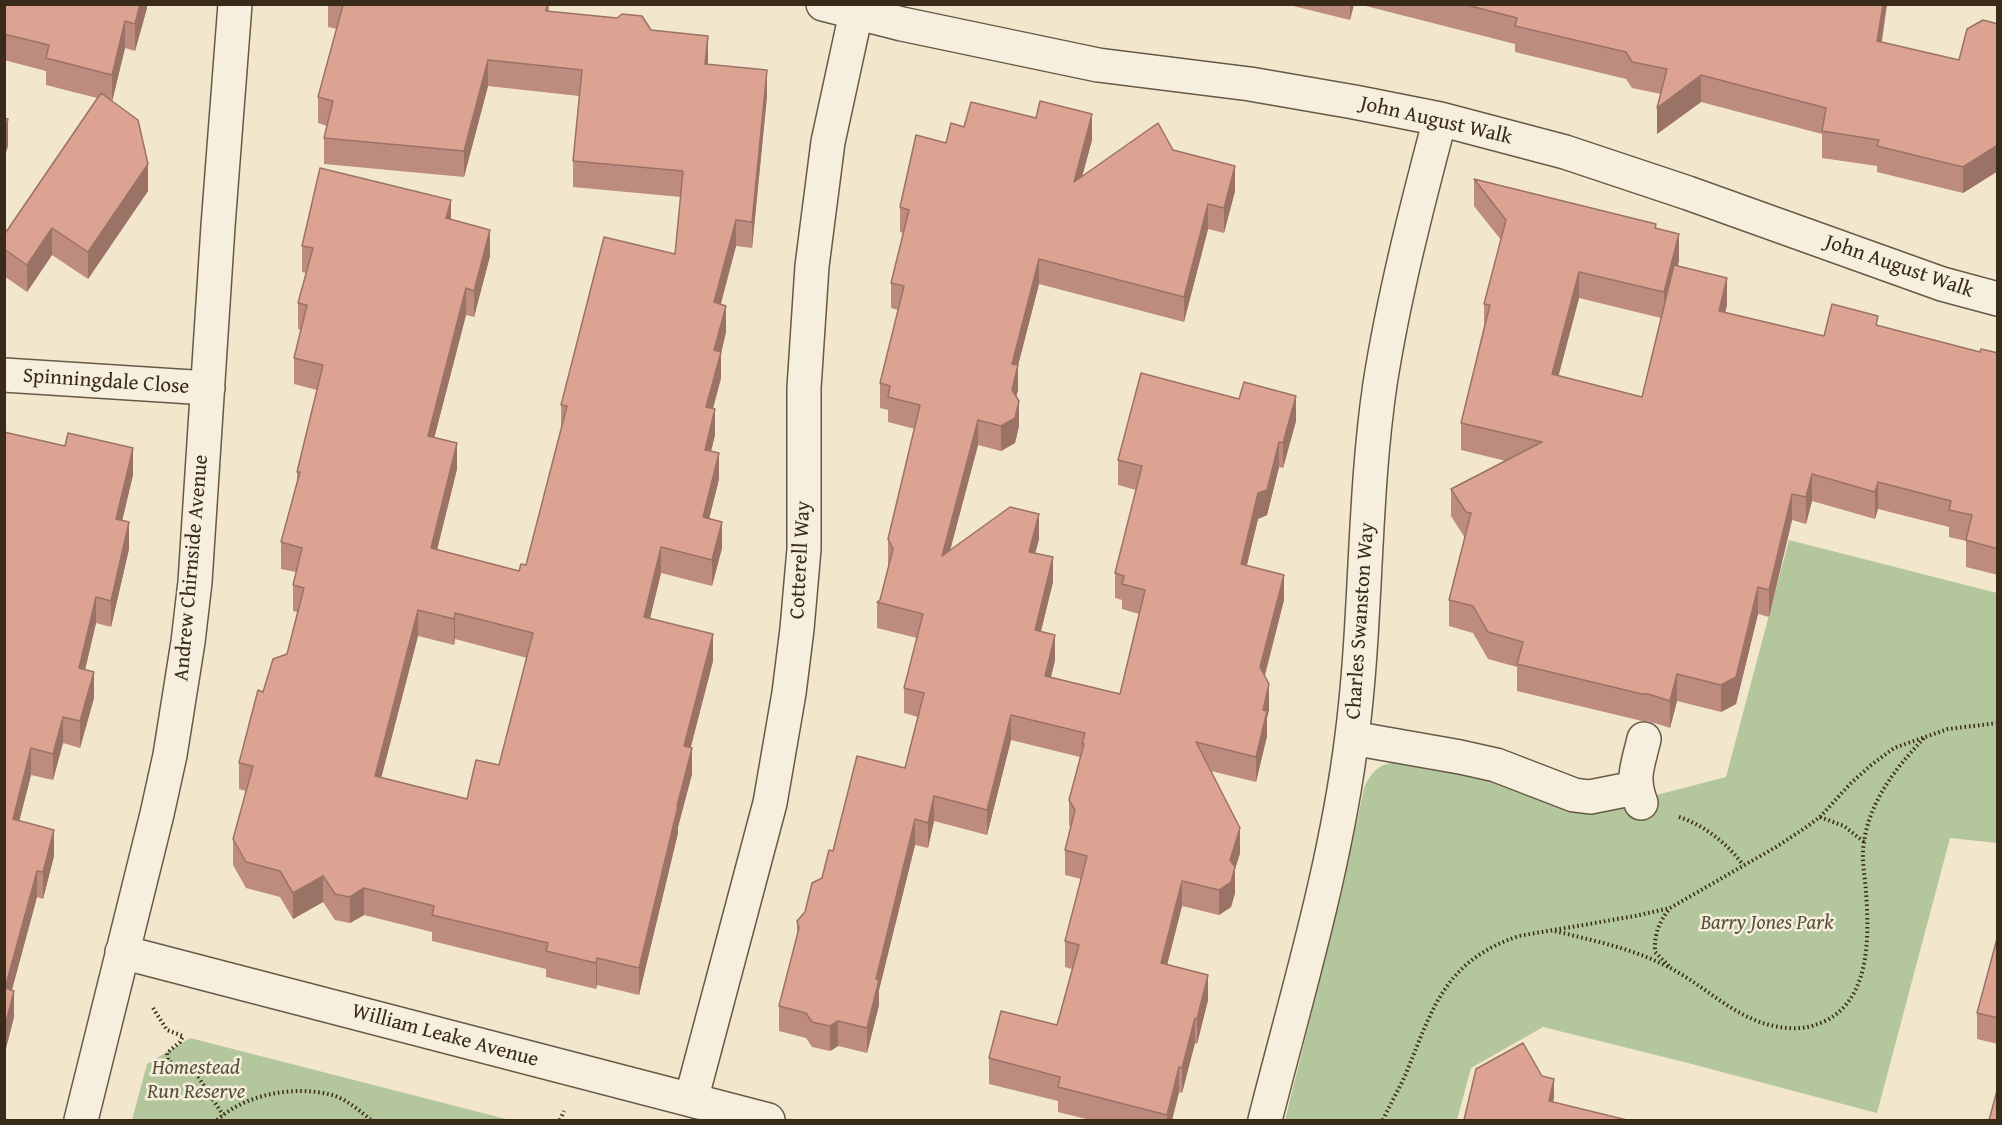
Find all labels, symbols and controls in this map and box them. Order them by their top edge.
street label: John August Walk [1357,91,1515,151]
street label: John August Walk [1821,230,1977,304]
street label: Spinningdale Close [22,364,190,400]
street label: Andrew Chirnside Avenue [170,454,214,682]
street label: Cotterell Way [785,500,817,620]
street label: Charles Swanston Way [1342,522,1380,720]
park label: Barry Jones Park [1700,911,1834,937]
street label: William Leake Avenue [349,999,541,1073]
park label: Homestead Run Reserve [147,1056,245,1106]

